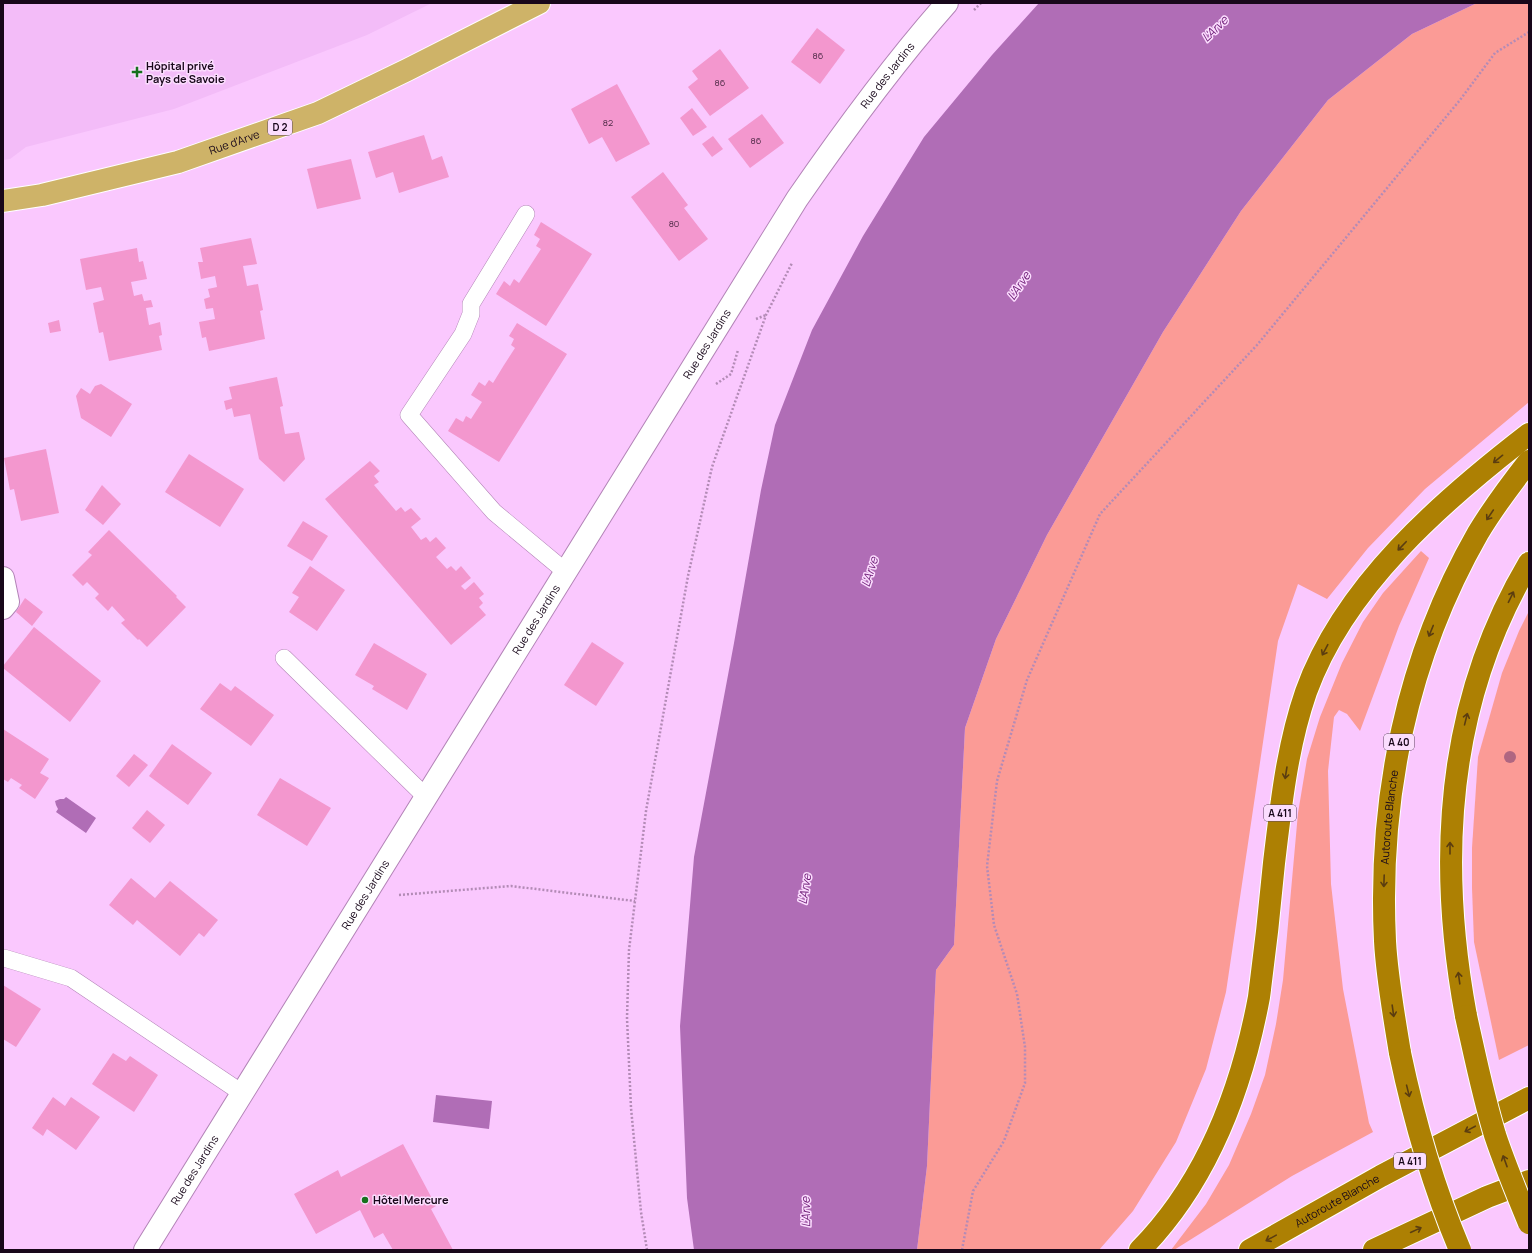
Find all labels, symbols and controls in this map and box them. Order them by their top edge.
water label: L'Arve [1198,11,1232,45]
street label: Rue des Jardins [857,39,918,111]
house number: 86 [813,49,824,62]
place label: Hôpital privé Pays de Savoie [146,58,225,86]
marker: Hôpital privé Pays de Savoie [131,66,143,78]
house number: 86 [715,76,726,89]
house number: 82 [603,116,613,129]
road number: D 2 [268,119,292,135]
street label: Rue d'Arve [207,126,262,158]
house number: 86 [751,134,762,147]
house number: 80 [669,217,679,230]
water label: L'Arve [1003,267,1035,303]
street label: Rue des Jardins [679,306,734,382]
one-way arrow [1493,454,1504,463]
one-way arrow [1486,510,1494,521]
one-way arrow [1398,541,1407,551]
water label: L'Arve [857,554,882,589]
street label: Rue des Jardins [508,581,563,657]
one-way arrow [1508,592,1515,604]
one-way arrow [1427,624,1435,636]
one-way arrow [1321,644,1328,656]
one-way arrow [1463,713,1471,726]
road number: A 40 [1384,734,1414,750]
one-way arrow [1282,766,1290,779]
street label: Autoroute Blanche [1377,768,1401,865]
road number: A 411 [1264,805,1296,821]
one-way arrow [1447,842,1454,855]
street label: Rue des Jardins [338,857,392,932]
water label: L'Arve [794,872,815,905]
one-way arrow [1381,874,1388,887]
one-way arrow [1455,972,1463,985]
one-way arrow [1389,1004,1397,1017]
one-way arrow [1405,1084,1412,1097]
one-way arrow [1464,1126,1476,1133]
street label: Rue des Jardins [167,1132,222,1208]
road number: A 411 [1394,1153,1426,1169]
one-way arrow [1500,1155,1508,1167]
street label: Autoroute Blanche [1292,1170,1382,1230]
place label: Hôtel Mercure [373,1192,449,1207]
marker: Hôtel Mercure [360,1195,370,1205]
water label: L'Arve [797,1196,814,1227]
one-way arrow [1409,1226,1421,1233]
one-way arrow [1265,1235,1277,1243]

